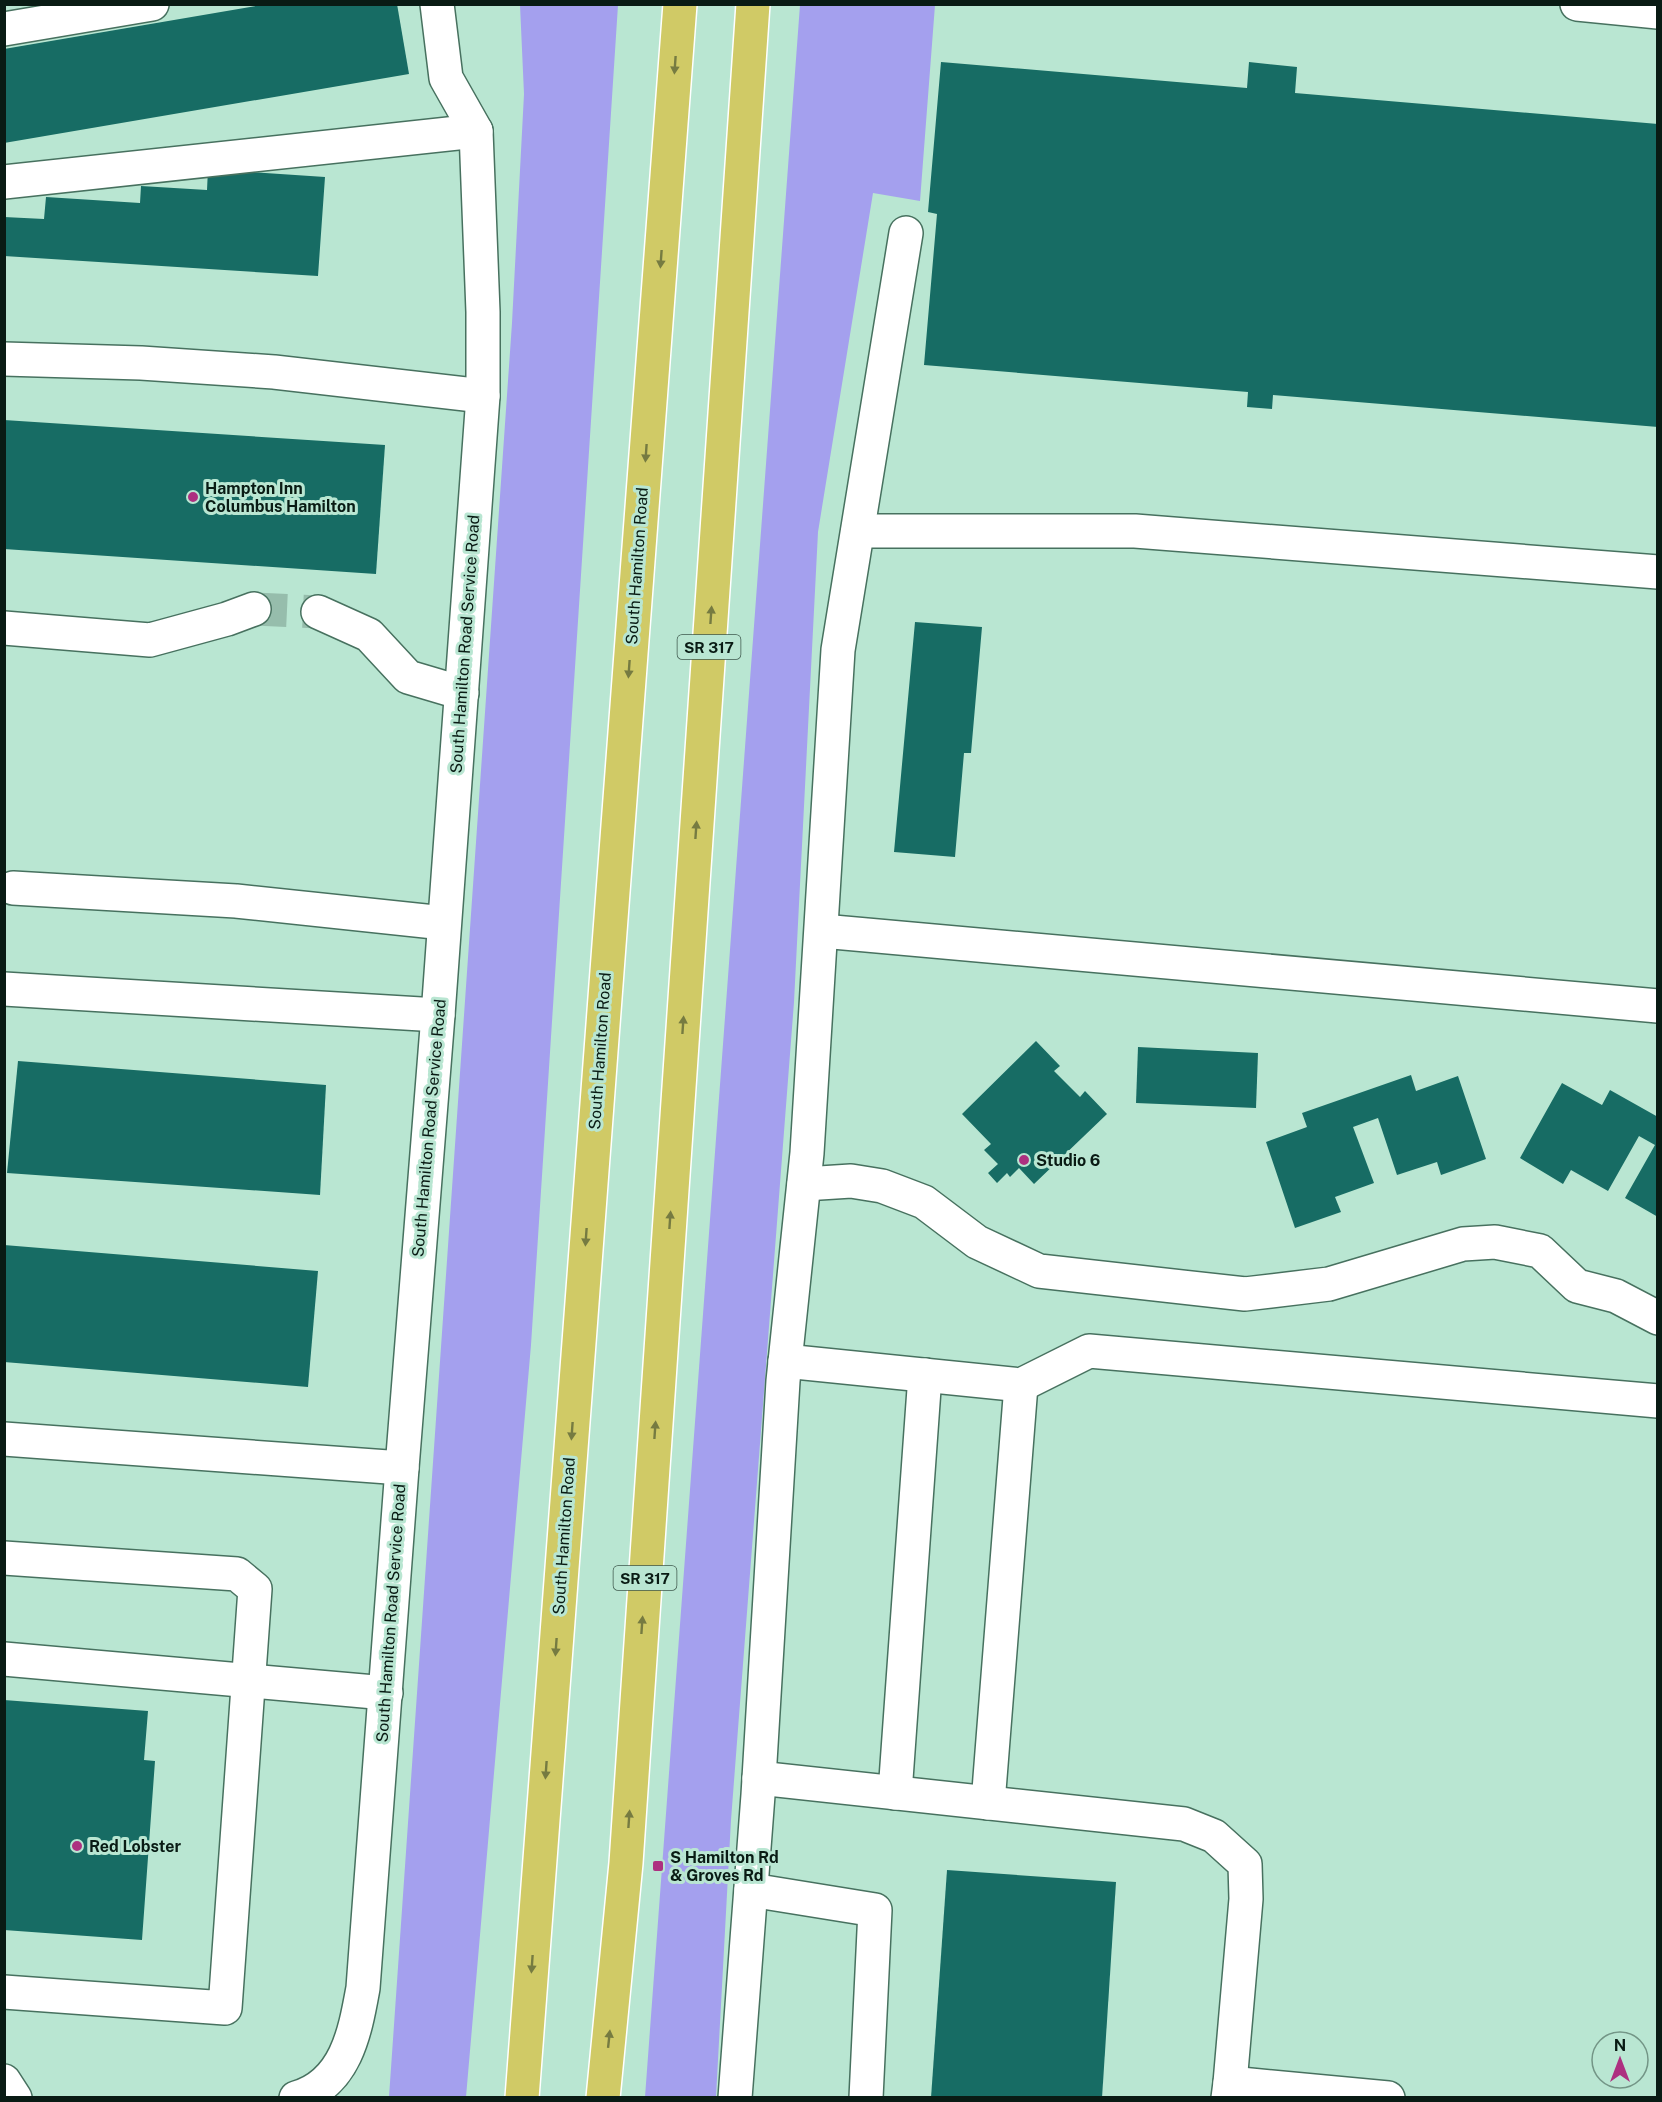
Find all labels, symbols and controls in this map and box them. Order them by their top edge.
one-way arrow [671,55,680,74]
one-way arrow [656,250,665,269]
one-way arrow [641,444,651,463]
place label: Hampton Inn Columbus Hamilton [205,479,356,516]
street label: South Hamilton Road [622,487,652,645]
marker: Hampton Inn Columbus Hamilton [186,490,200,504]
street label: South Hamilton Road Service Road [446,514,484,774]
one-way arrow [706,605,716,624]
road number: SR 317 [678,635,740,659]
one-way arrow [625,659,634,678]
one-way arrow [691,821,701,840]
street label: South Hamilton Road [585,972,615,1130]
street label: South Hamilton Road Service Road [408,998,450,1258]
one-way arrow [678,1016,688,1035]
place label: Studio 6 [1036,1151,1100,1170]
marker: Studio 6 [1017,1153,1031,1167]
one-way arrow [665,1210,674,1229]
one-way arrow [582,1228,591,1247]
one-way arrow [651,1421,660,1440]
one-way arrow [567,1422,577,1441]
street label: South Hamilton Road [549,1457,579,1615]
street label: South Hamilton Road Service Road [372,1483,410,1743]
road number: SR 317 [614,1566,676,1590]
one-way arrow [637,1615,647,1634]
one-way arrow [551,1637,560,1656]
one-way arrow [542,1760,551,1779]
one-way arrow [624,1810,634,1829]
place label: Red Lobster [89,1837,181,1856]
marker: Red Lobster [70,1839,84,1853]
place label: S Hamilton Rd & Groves Rd [670,1848,779,1885]
marker: S Hamilton Rd & Groves Rd [651,1859,665,1873]
one-way arrow [527,1955,537,1974]
one-way arrow [604,2030,614,2049]
north arrow [1590,2030,1650,2090]
text: N [1614,2036,1626,2055]

